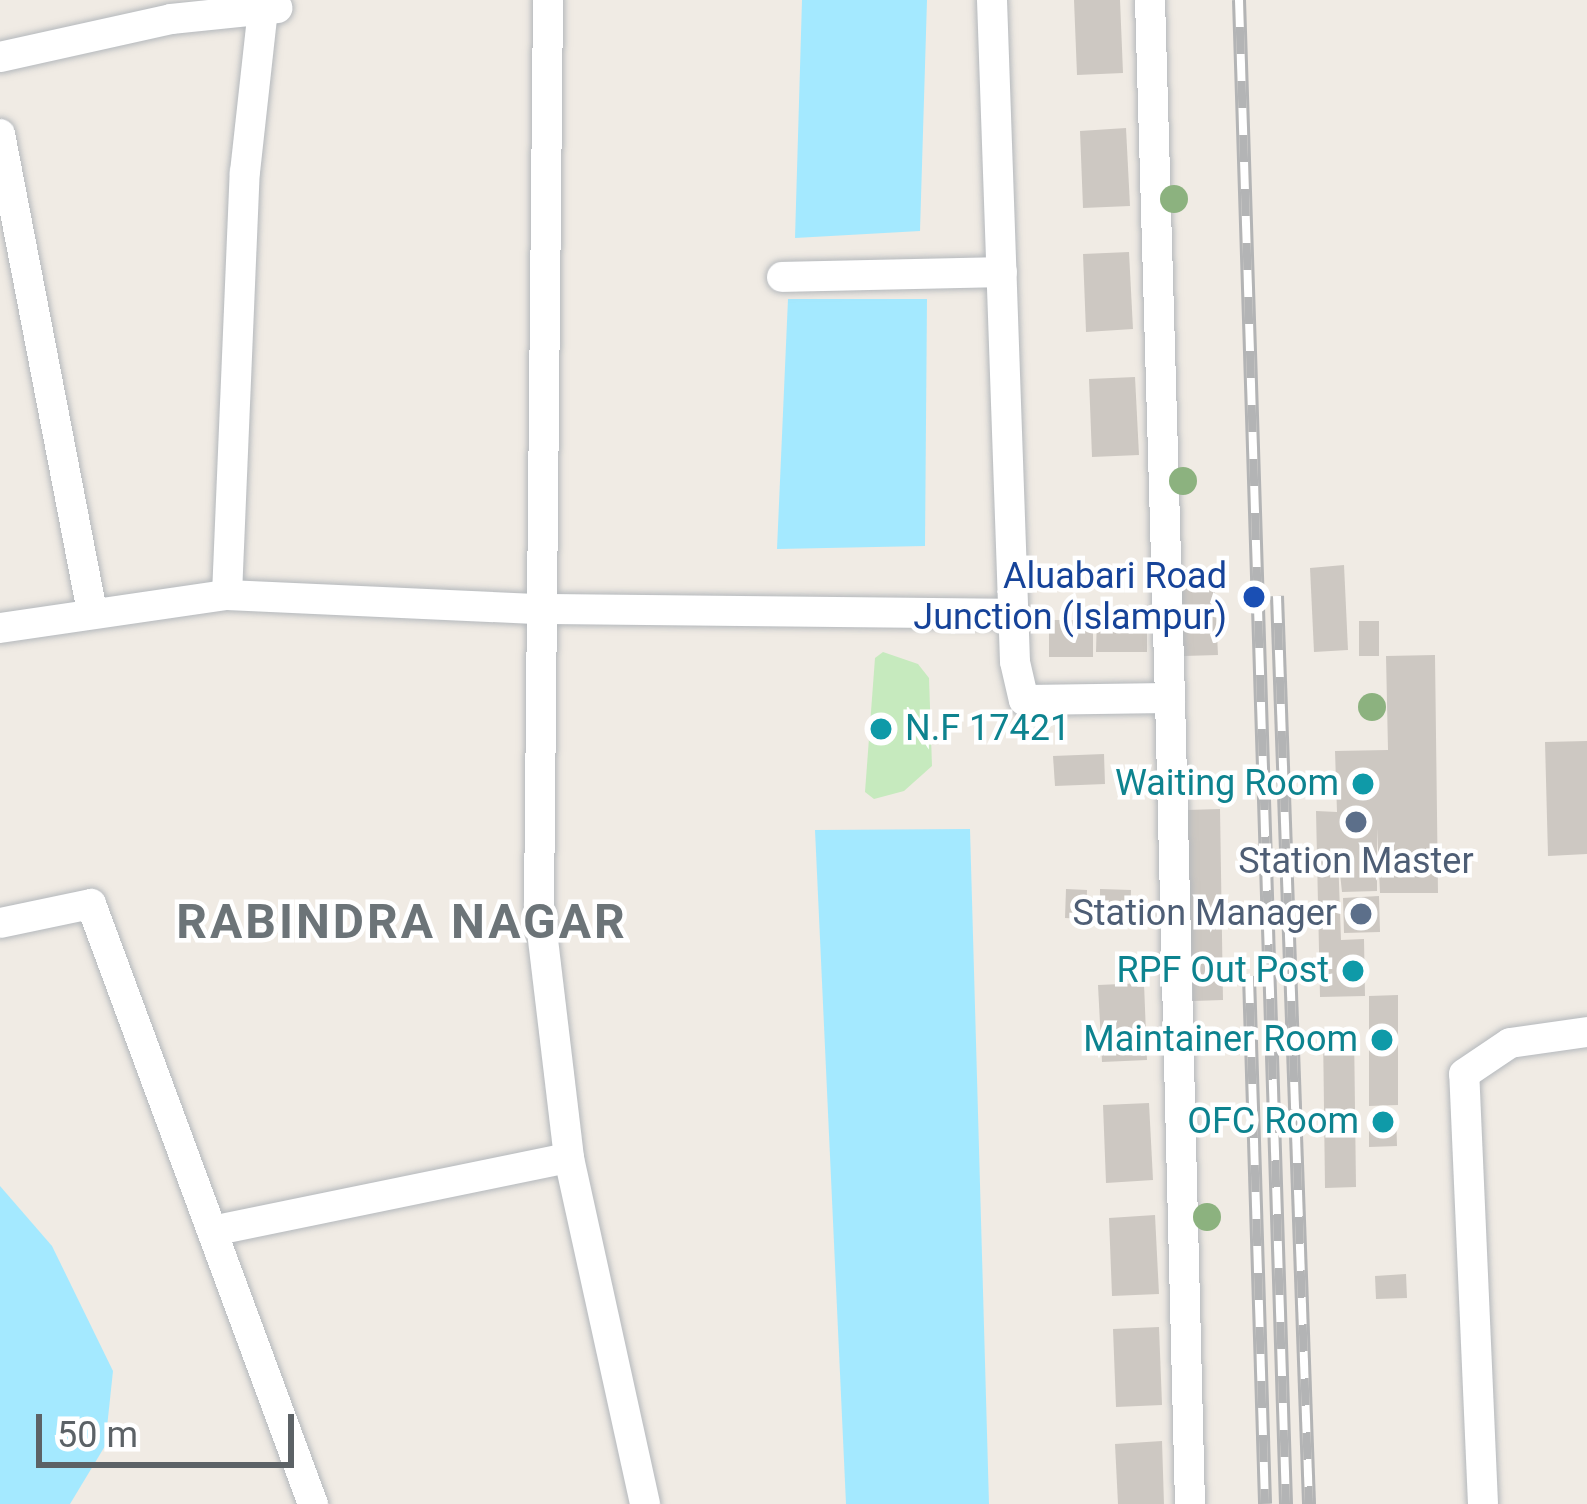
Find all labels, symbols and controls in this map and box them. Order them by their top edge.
place label: Aluabari Road Junction (Islampur) [913,554,1227,639]
marker: Aluabari Road Junction (Islampur) [1238,581,1270,613]
place label: N.F 17421 [905,707,1070,751]
marker: N.F 17421 [868,716,894,742]
place label: Waiting Room [1115,762,1339,806]
marker: Waiting Room [1350,771,1376,797]
marker: Station Master [1343,809,1369,835]
place label: Station Master [1238,840,1474,884]
place label: Station Manager [1072,892,1337,936]
district label: RABINDRA NAGAR [176,893,628,951]
marker: Station Manager [1348,901,1374,927]
place label: RPF Out Post [1117,949,1329,993]
marker: RPF Out Post [1340,958,1366,984]
place label: Maintainer Room [1083,1018,1358,1062]
marker: Maintainer Room [1369,1027,1395,1053]
place label: OFC Room [1187,1100,1359,1144]
marker: OFC Room [1370,1109,1396,1135]
scale bar [42,1390,300,1464]
text: 50 m [57,1414,138,1456]

